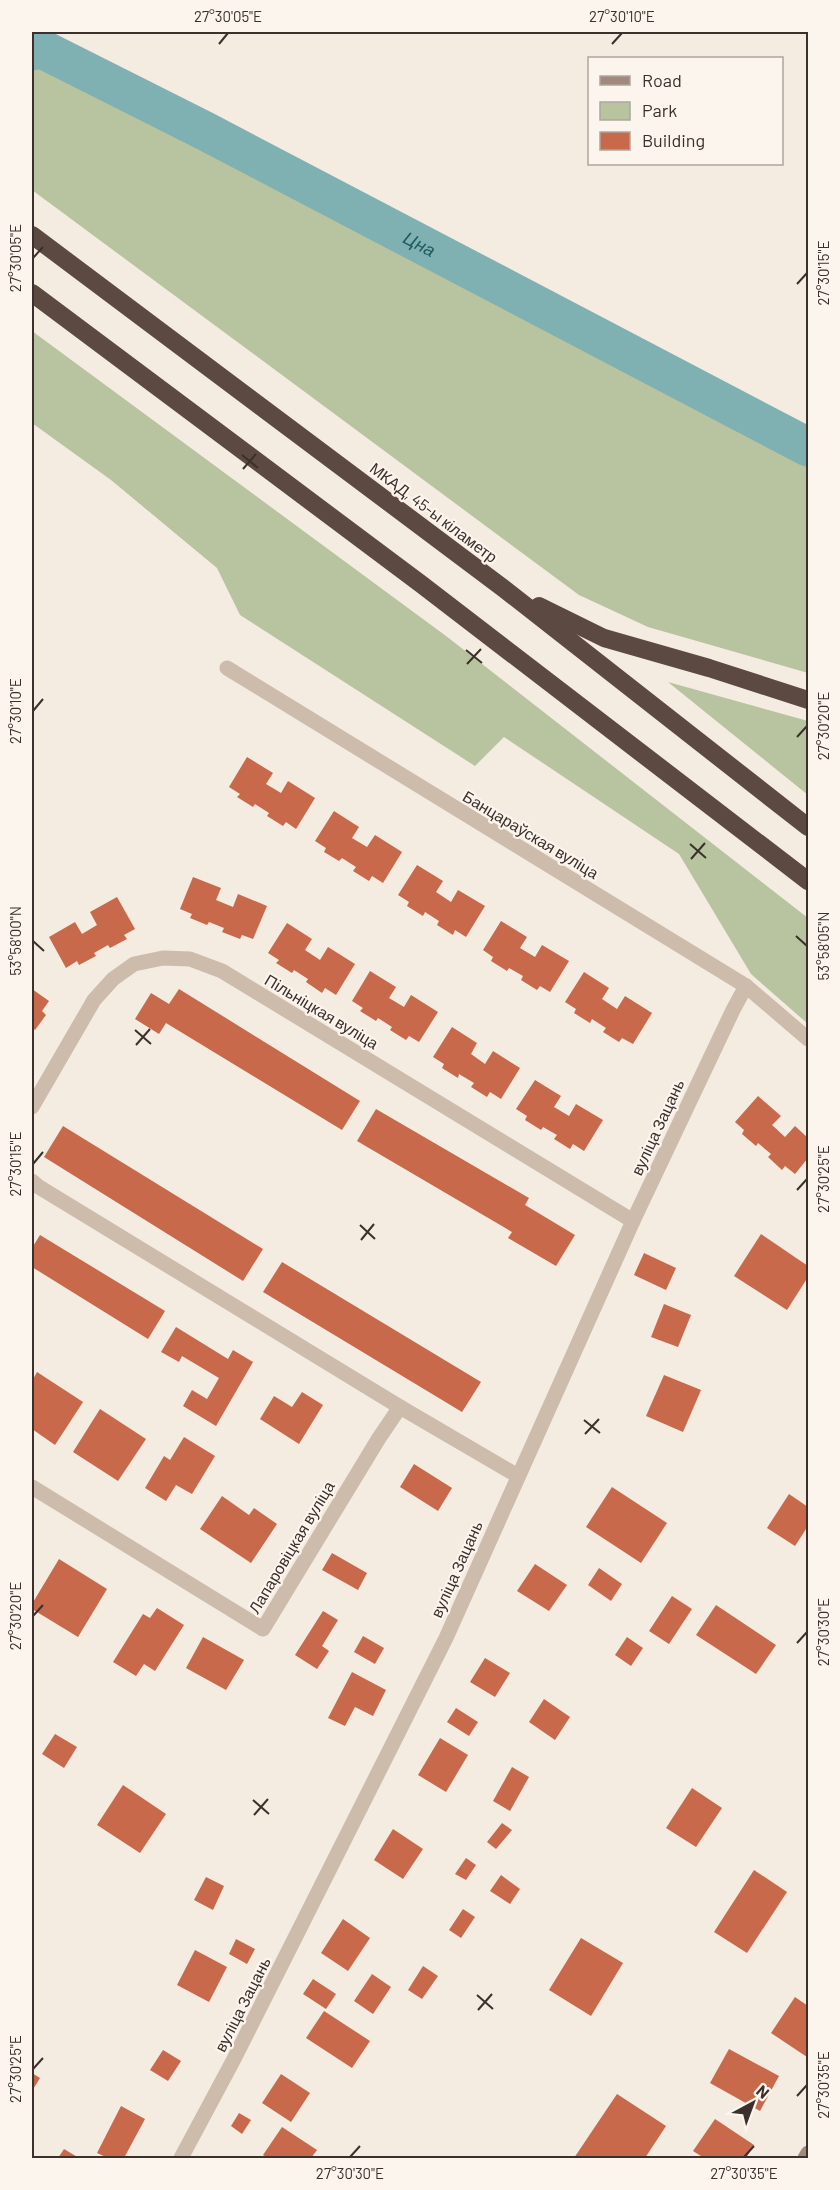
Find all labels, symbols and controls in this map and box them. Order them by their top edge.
text: 27°30'05"E [194,7,262,25]
text: 27°30'10"E [589,7,655,25]
legend [588,57,783,165]
text: Road [642,69,682,91]
text: Park [642,99,677,121]
text: Building [642,129,705,151]
text: 27°30'05"E [6,224,24,292]
water label: Цна [400,226,439,261]
text: 27°30'15"E [814,240,832,306]
street label: МКАД, 45-ы кіламетр [367,458,502,566]
text: 27°30'10"E [6,678,24,744]
text: 27°30'20"E [814,692,832,760]
street label: Банцараўская вуліца [460,786,602,882]
text: 53°58'00"N [6,906,24,976]
text: 53°58'05"N [814,912,832,980]
street label: Пільніцкая вуліца [262,970,382,1052]
street label: вуліца Зацань [626,1076,688,1178]
text: 27°30'15"E [6,1131,24,1197]
text: 27°30'25"E [814,1145,832,1213]
street label: Лапаровіцкая вуліца [244,1477,338,1617]
street label: вуліца Зацань [426,1518,486,1620]
text: 27°30'20"E [6,1582,24,1650]
text: 27°30'30"E [814,1598,832,1666]
street label: вуліца Зацань [210,1953,274,2055]
text: 27°30'25"E [6,2035,24,2103]
text: 27°30'35"E [814,2051,832,2119]
north arrow [723,2073,783,2133]
text: N [753,2081,773,2102]
text: 27°30'30"E [316,2164,384,2182]
text: 27°30'35"E [710,2164,778,2182]

